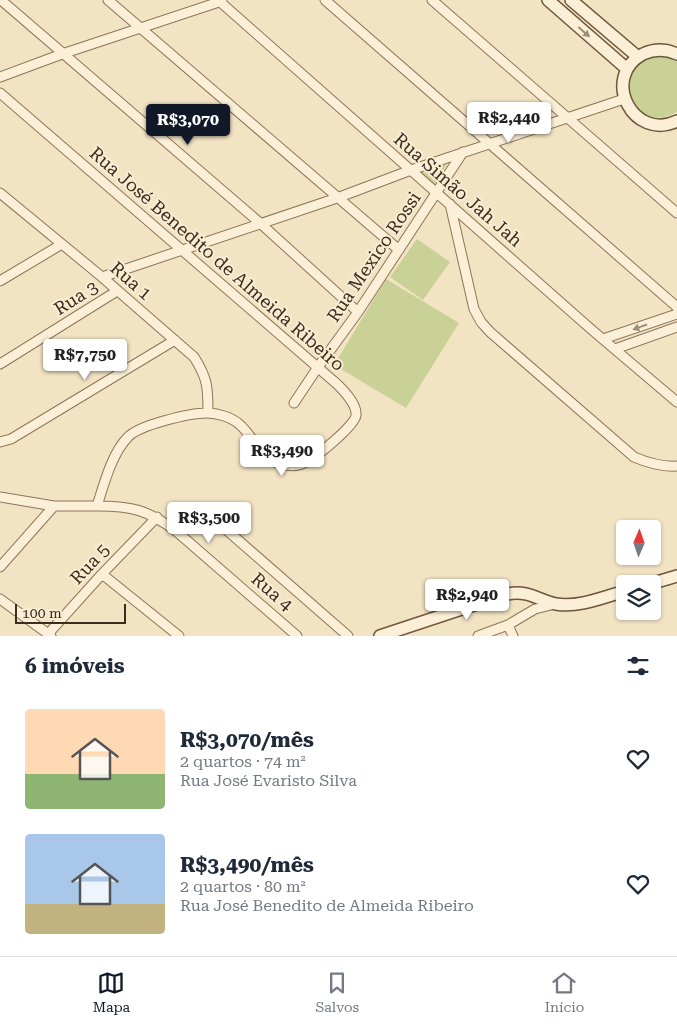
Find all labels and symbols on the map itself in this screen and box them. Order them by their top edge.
one-way arrow [578,26,590,38]
pin: R$2,440 [463,102,555,144]
pin: R$3,070 [142,104,234,146]
street label: Rua Simão Jah Jah [390,128,527,251]
street label: Rua José Benedito de Almeida Ribeiro [86,142,349,375]
street label: Rua Mexico Rossi [322,188,425,326]
street label: Rua 1 [106,257,156,304]
street label: Rua 3 [50,276,102,319]
one-way arrow [632,323,647,331]
pin: R$7,750 [39,338,131,381]
pin: R$3,490 [236,434,328,477]
pin: R$3,500 [163,502,255,544]
north arrow [616,520,661,565]
street label: Rua 5 [66,539,114,588]
street label: Rua 4 [247,568,297,615]
pin: R$2,940 [421,578,513,621]
scale bar [15,601,126,624]

